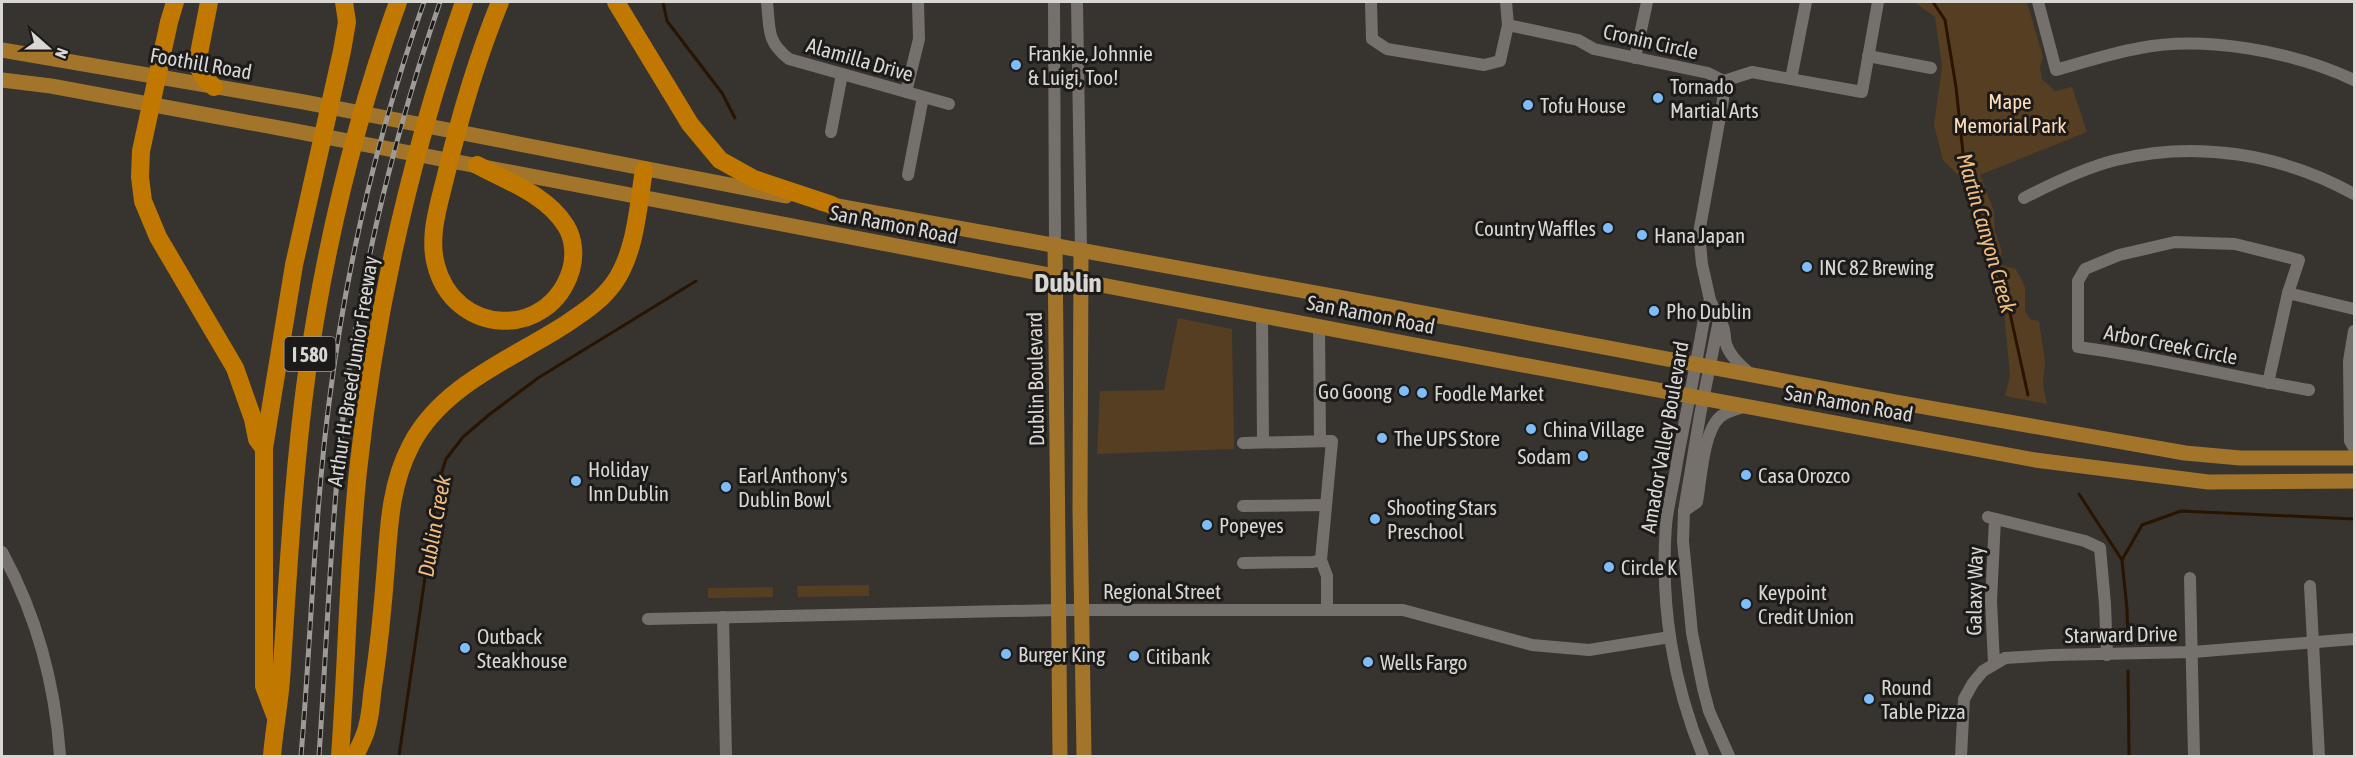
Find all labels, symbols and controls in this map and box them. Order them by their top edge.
north arrow [18,18,78,78]
street label: Cronin Circle [1601,18,1701,64]
street label: Alamilla Drive [804,32,916,86]
place label: Frankie, Johnnie & Luigi, Too! [1028,41,1153,89]
street label: Foothill Road [148,42,254,84]
text: N [52,46,72,61]
marker: Frankie, Johnnie & Luigi, Too! [1009,58,1023,72]
place label: Tornado Martial Arts [1670,74,1759,122]
park label: Mape Memorial Park [1954,89,2066,137]
marker: Tornado Martial Arts [1651,91,1665,105]
place label: Tofu House [1540,93,1626,117]
marker: Tofu House [1521,98,1535,112]
water label: Martin Canyon Creek [1952,150,2022,316]
street label: San Ramon Road [828,200,960,248]
place label: Country Waffles [1475,216,1596,240]
marker: Country Waffles [1601,221,1615,235]
place label: Hana Japan [1654,223,1745,247]
marker: Hana Japan [1635,228,1649,242]
street label: Arthur H. Breed Junior Freeway [322,254,382,488]
place label: INC 82 Brewing [1819,255,1934,279]
marker: INC 82 Brewing [1800,260,1814,274]
district label: Dublin [1034,267,1102,298]
street label: San Ramon Road [1305,290,1437,338]
place label: Pho Dublin [1666,299,1752,323]
marker: Pho Dublin [1647,304,1661,318]
street label: Dublin Boulevard [1022,312,1048,446]
street label: Arbor Creek Circle [2102,319,2240,369]
road number: I 580 [284,337,336,371]
street label: Amador Valley Boulevard [1635,339,1693,535]
place label: Go Goong [1318,379,1392,403]
street label: San Ramon Road [1783,380,1915,426]
place label: Foodle Market [1434,381,1544,405]
marker: Go Goong [1397,384,1411,398]
marker: Foodle Market [1415,386,1429,400]
place label: China Village [1543,417,1644,441]
marker: China Village [1524,422,1538,436]
place label: The UPS Store [1394,426,1500,450]
marker: The UPS Store [1375,431,1389,445]
place label: Sodam [1517,444,1571,468]
marker: Sodam [1576,449,1590,463]
place label: Holiday Inn Dublin [588,457,669,505]
place label: Earl Anthony's Dublin Bowl [738,463,848,511]
place label: Casa Orozco [1758,463,1850,487]
marker: Casa Orozco [1739,468,1753,482]
water label: Dublin Creek [412,473,456,579]
marker: Holiday Inn Dublin [569,474,583,488]
marker: Earl Anthony's Dublin Bowl [719,480,733,494]
place label: Shooting Stars Preschool [1387,495,1497,543]
marker: Shooting Stars Preschool [1368,512,1382,526]
place label: Popeyes [1219,513,1284,537]
marker: Popeyes [1200,518,1214,532]
street label: Galaxy Way [1961,546,1987,636]
place label: Circle K [1621,555,1678,579]
marker: Circle K [1602,560,1616,574]
street label: Regional Street [1103,579,1221,603]
place label: Keypoint Credit Union [1758,580,1854,628]
marker: Keypoint Credit Union [1739,597,1753,611]
street label: Starward Drive [2064,621,2178,647]
place label: Outback Steakhouse [477,624,567,672]
marker: Outback Steakhouse [458,641,472,655]
place label: Burger King [1018,642,1105,666]
place label: Citibank [1146,644,1210,668]
marker: Burger King [999,647,1013,661]
marker: Citibank [1127,649,1141,663]
place label: Wells Fargo [1380,650,1467,674]
marker: Wells Fargo [1361,655,1375,669]
place label: Round Table Pizza [1881,675,1966,723]
marker: Round Table Pizza [1862,692,1876,706]

